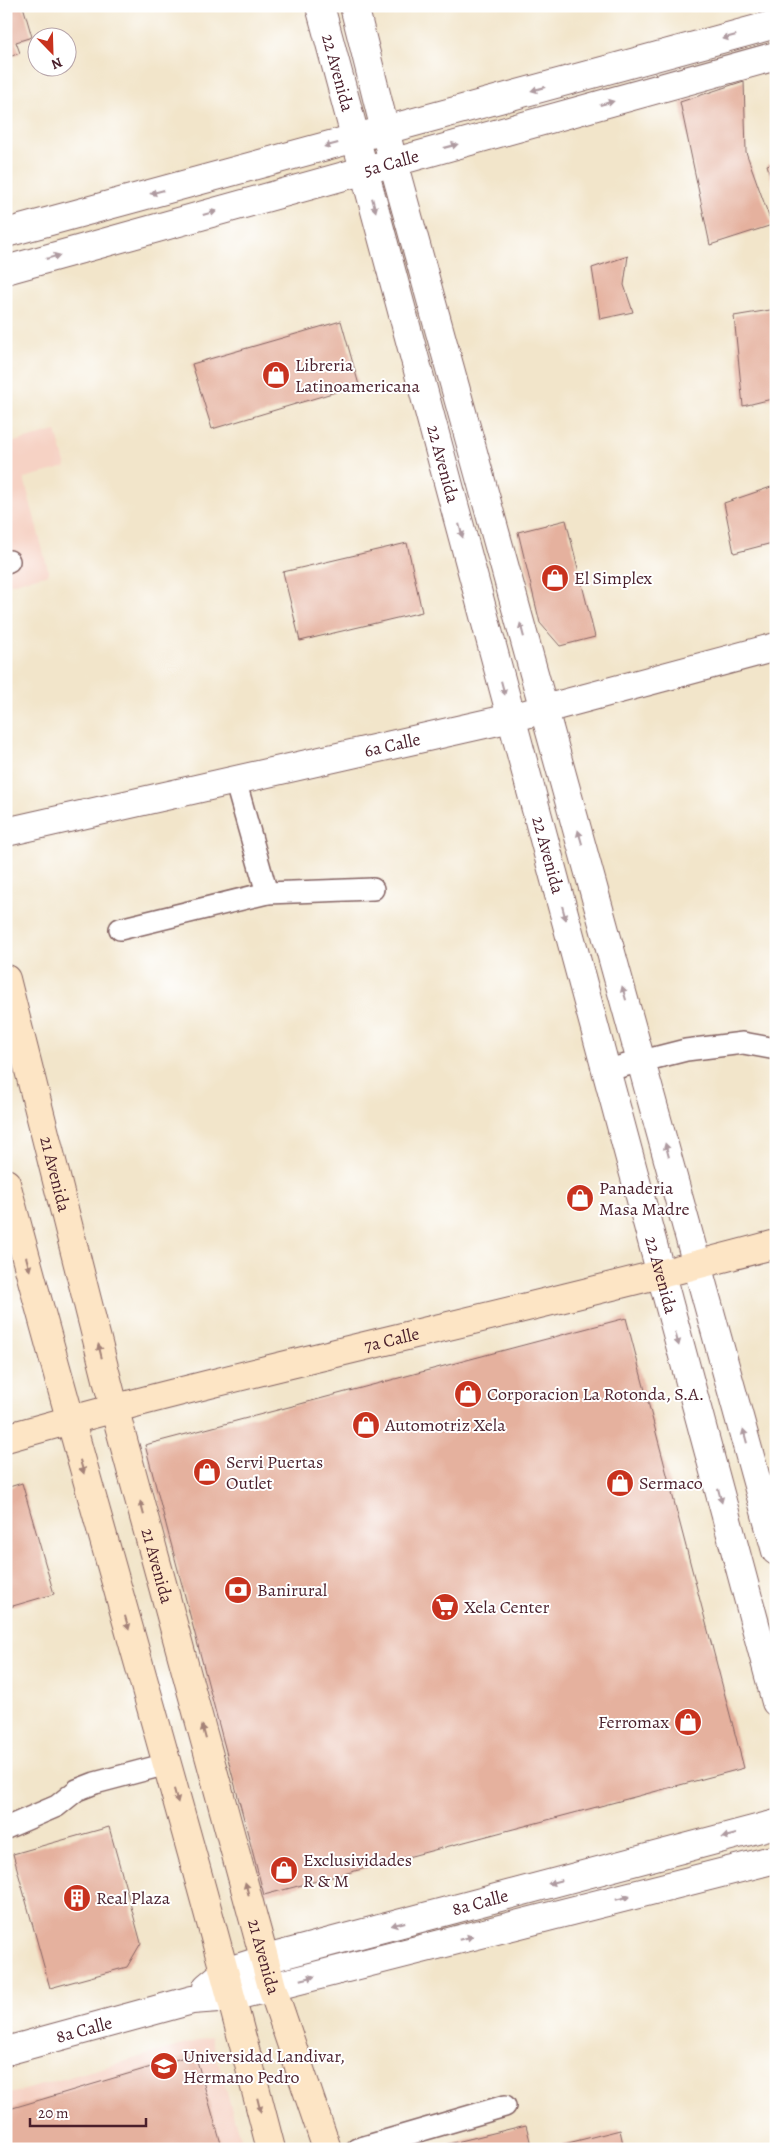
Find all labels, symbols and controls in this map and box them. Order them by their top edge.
north arrow [28,28,78,78]
street label: 22 Avenida [316,31,360,115]
one-way arrow [721,33,736,41]
text: N [48,53,65,74]
one-way arrow [531,85,546,93]
one-way arrow [600,98,615,106]
one-way arrow [323,141,338,149]
one-way arrow [443,142,458,150]
street label: 5a Calle [361,144,422,182]
one-way arrow [149,188,164,196]
one-way arrow [371,198,379,213]
one-way arrow [202,209,217,217]
one-way arrow [46,253,61,261]
place label: Libreria Latinoamericana [295,353,420,398]
shop icon: Libreria Latinoamericana [261,360,291,390]
street label: 22 Avenida [421,422,465,506]
one-way arrow [457,524,465,539]
shop icon: El Simplex [540,563,570,593]
place label: El Simplex [574,566,653,590]
one-way arrow [518,622,526,637]
one-way arrow [499,681,507,696]
street label: 6a Calle [362,727,423,763]
street label: 22 Avenida [526,813,570,897]
one-way arrow [576,829,584,844]
one-way arrow [560,905,568,920]
one-way arrow [619,986,627,1001]
street label: 21 Avenida [34,1133,76,1215]
one-way arrow [663,1142,671,1158]
place label: Panaderia Masa Madre [599,1176,690,1221]
shop icon: Panaderia Masa Madre [565,1183,595,1213]
street label: 22 Avenida [639,1233,683,1317]
one-way arrow [24,1256,32,1271]
street label: 7a Calle [362,1321,422,1358]
one-way arrow [674,1332,682,1347]
one-way arrow [96,1344,104,1359]
shop icon: Corporacion La Rotonda, S.A. [453,1379,483,1409]
place label: Corporacion La Rotonda, S.A. [487,1382,704,1406]
shop icon: Automotriz Xela [351,1410,381,1440]
place label: Automotriz Xela [384,1413,506,1437]
one-way arrow [740,1428,748,1443]
place label: Servi Puertas Outlet [226,1450,323,1495]
shop icon: Servi Puertas Outlet [192,1457,222,1487]
one-way arrow [79,1460,87,1475]
shop icon: Sermaco [605,1468,635,1498]
place label: Sermaco [639,1471,703,1495]
one-way arrow [716,1489,724,1504]
one-way arrow [138,1501,146,1516]
street label: 21 Avenida [136,1525,179,1607]
bank icon: Banirural [223,1575,253,1605]
place label: Banirural [257,1578,328,1602]
supermarket icon: Xela Center [430,1592,460,1622]
place label: Xela Center [464,1595,550,1619]
one-way arrow [123,1616,131,1631]
shop icon: Ferromax [673,1707,703,1737]
place label: Ferromax [598,1710,669,1734]
one-way arrow [199,1725,207,1740]
one-way arrow [172,1789,180,1804]
one-way arrow [721,1832,736,1840]
place label: Exclusividades R & M [303,1848,412,1893]
shop icon: Exclusividades R & M [269,1855,299,1885]
one-way arrow [547,1879,562,1887]
one-way arrow [242,1882,250,1897]
building icon: Real Plaza [62,1883,92,1913]
street label: 8a Calle [449,1883,511,1921]
place label: Real Plaza [96,1886,171,1910]
one-way arrow [616,1894,631,1902]
street label: 21 Avenida [242,1916,286,1998]
one-way arrow [390,1920,405,1928]
one-way arrow [458,1934,473,1942]
one-way arrow [301,1974,316,1982]
street label: 8a Calle [53,2010,115,2049]
place label: Universidad Landivar, Hermano Pedro [183,2044,345,2089]
school or university icon: Universidad Landivar, Hermano Pedro [149,2051,179,2081]
scale bar [30,2095,146,2127]
one-way arrow [256,2098,264,2113]
text: 20 m [38,2103,69,2123]

